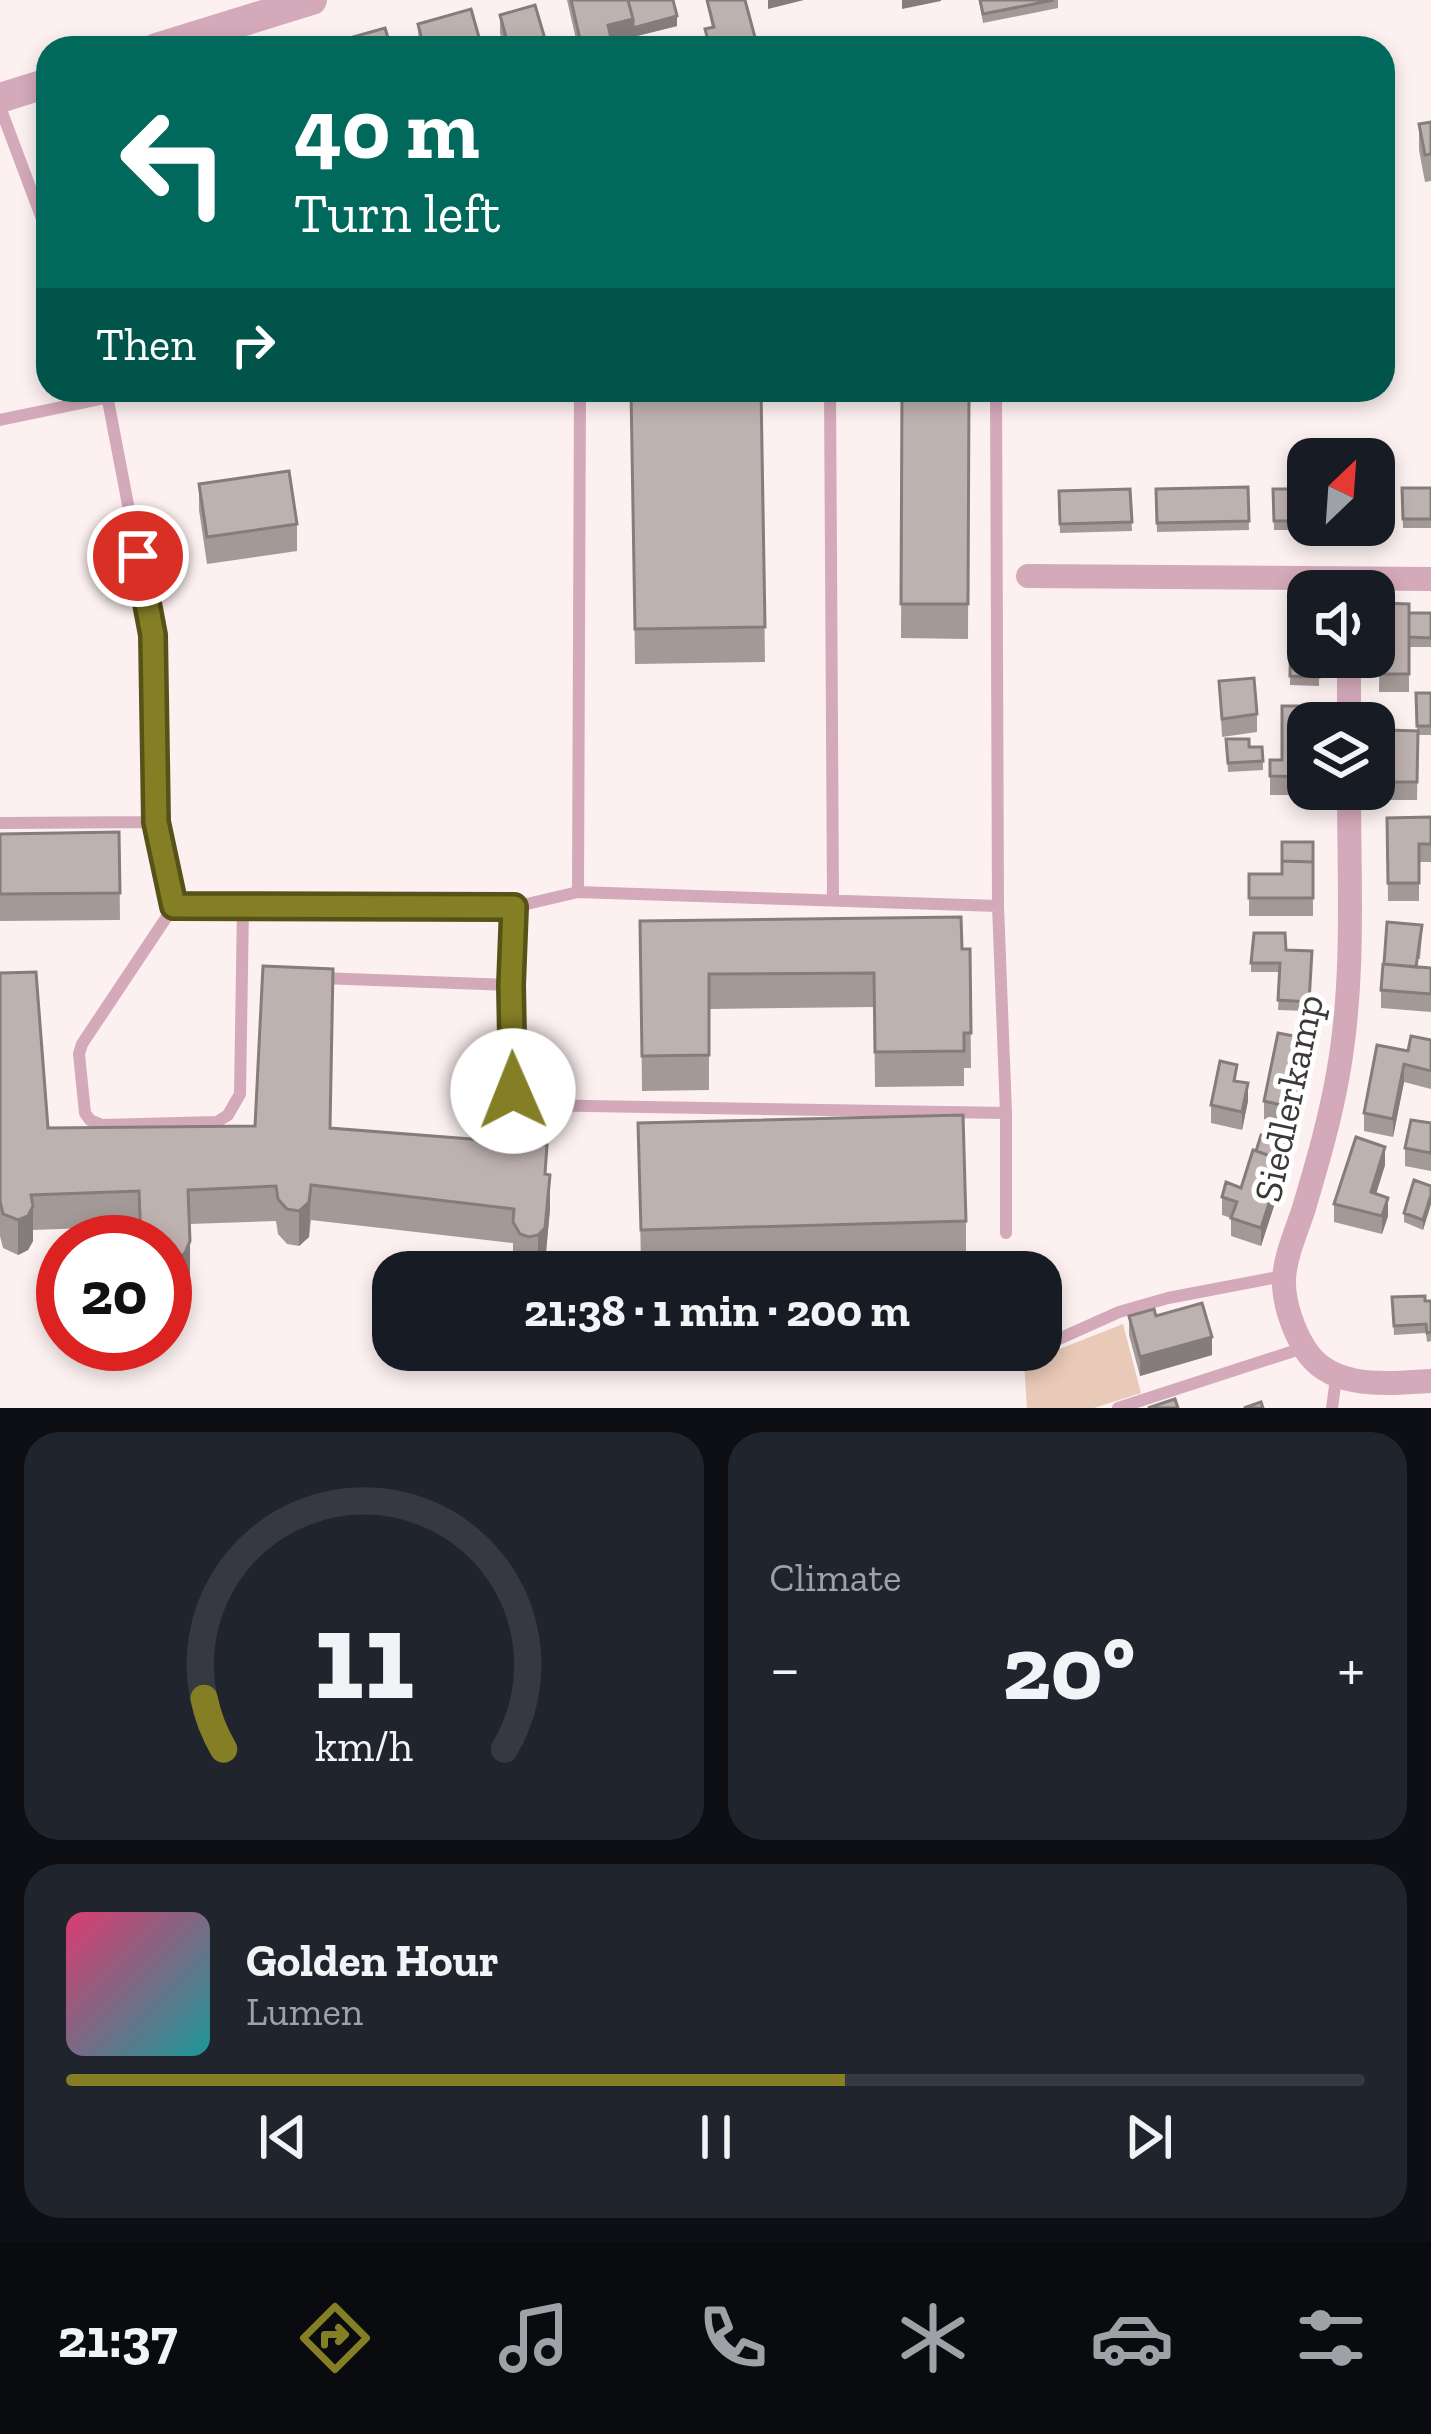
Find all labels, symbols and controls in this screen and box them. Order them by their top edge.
text: 40 m [294,79,480,180]
icon: left [96,84,252,240]
text: Turn left [294,181,501,246]
icon: right [220,312,286,378]
text: Then [96,318,196,372]
north arrow [1287,438,1395,546]
map controls [1287,438,1395,810]
pin [87,505,189,607]
icon: arrive [105,523,171,589]
button: sound [1287,570,1395,678]
button: layers [1287,702,1395,810]
street label: Siedlerkamp [1244,990,1333,1206]
position arrow [450,1028,576,1154]
speed limit sign: 20 [36,1215,192,1371]
text: 21:38 · 1 min · 200 m [524,1284,910,1338]
text: Climate [770,1554,901,1601]
text: 11 [313,1580,414,1730]
text: 20° [1002,1614,1135,1722]
text: − [770,1629,800,1708]
text: + [1337,1629,1365,1708]
text: km/h [315,1721,413,1772]
text: Golden Hour [246,1934,499,1988]
text: Lumen [246,1988,363,2035]
icon: previous [250,2104,316,2170]
icon: pause [683,2104,749,2170]
icon: next [1116,2104,1182,2170]
icon: directions [293,2296,377,2380]
icon: music [492,2296,576,2380]
icon: phone [691,2296,775,2380]
icon: climate [891,2296,975,2380]
icon: car [1090,2296,1174,2380]
icon: filters [1289,2296,1373,2380]
text: 21:37 [58,2306,177,2371]

